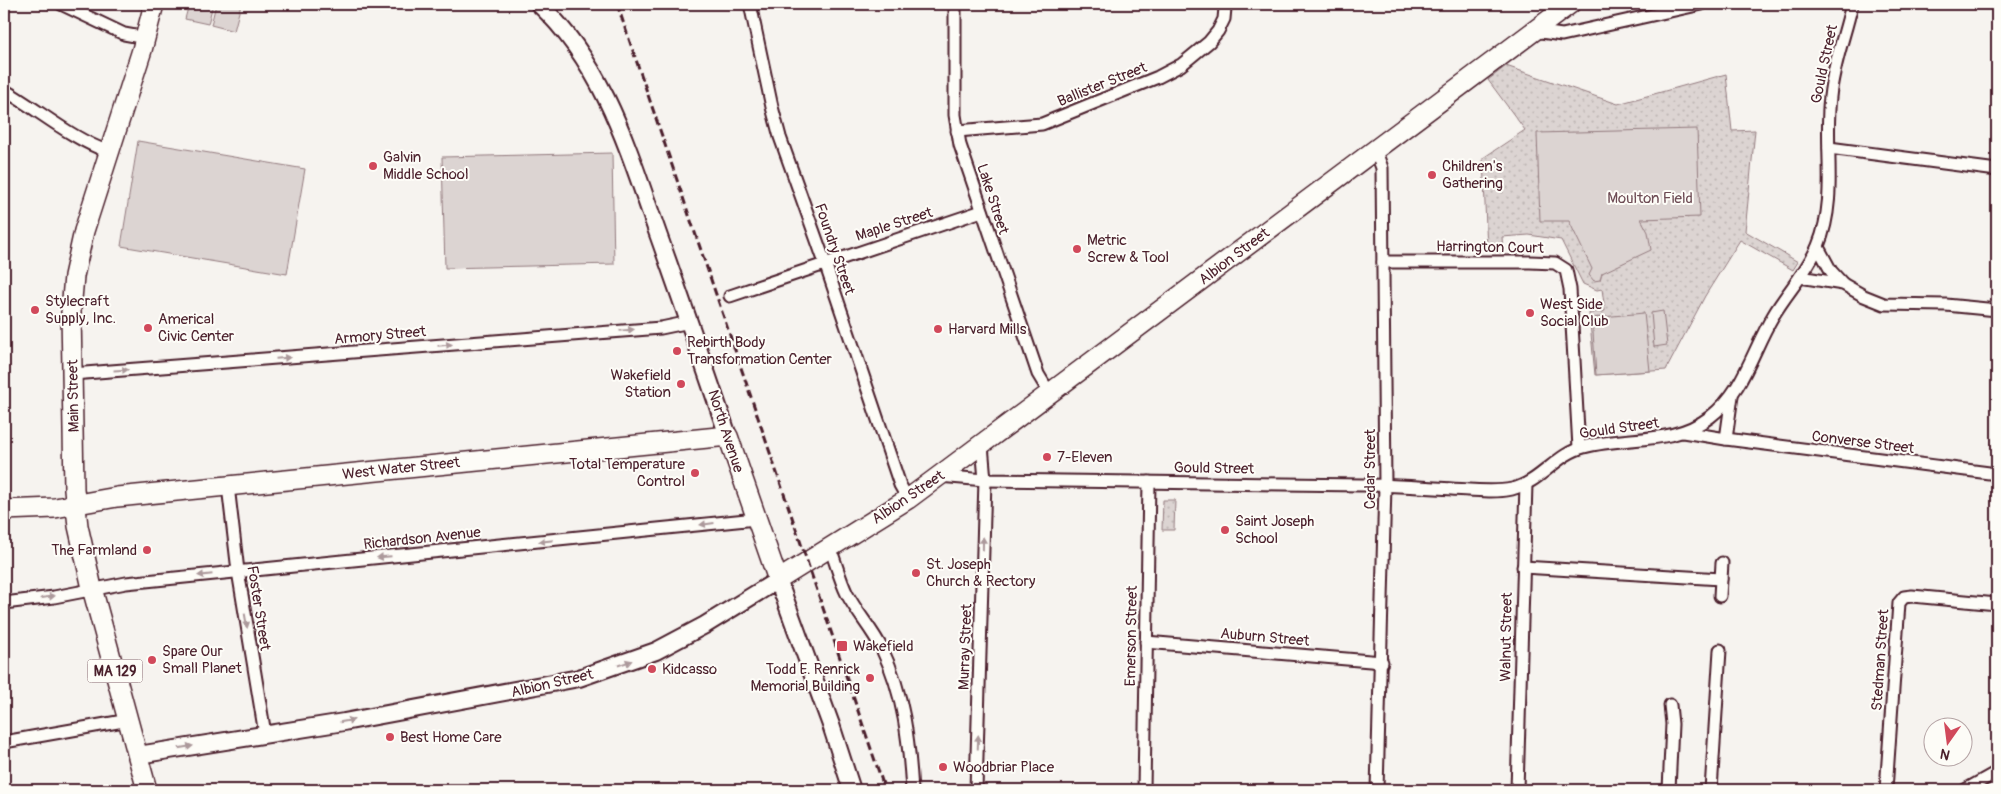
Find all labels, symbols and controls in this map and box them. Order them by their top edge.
street label: Gould Street [1807,22,1842,105]
street label: Ballister Street [1055,58,1151,111]
place label: Galvin Middle School [383,148,468,184]
place label: Children's Gathering [1442,157,1503,193]
marker: Galvin Middle School [367,160,379,172]
street label: Lake Street [972,161,1013,238]
marker: Children's Gathering [1426,169,1438,181]
park label: Moulton Field [1607,189,1693,208]
street label: Foundry Street [810,201,859,298]
street label: Maple Street [853,203,936,246]
street label: Albion Street [1195,223,1274,289]
place label: Metric Screw & Tool [1087,231,1169,267]
street label: Harrington Court [1436,237,1545,258]
marker: Metric Screw & Tool [1071,243,1083,255]
place label: Stylecraft Supply, Inc. [45,292,116,328]
place label: West Side Social Club [1540,295,1609,331]
marker: Stylecraft Supply, Inc. [29,304,41,316]
marker: West Side Social Club [1524,307,1536,319]
place label: Americal Civic Center [158,310,235,346]
place label: Harvard Mills [948,320,1027,339]
marker: Americal Civic Center [142,322,154,334]
street label: Armory Street [333,322,428,349]
marker: Harvard Mills [932,323,944,335]
one-way arrow [619,326,635,334]
place label: Rebirth Body Transformation Center [687,333,833,369]
one-way arrow [437,341,453,349]
marker: Rebirth Body Transformation Center [671,345,683,357]
one-way arrow [275,354,291,362]
street label: Main Street [63,359,84,433]
one-way arrow [113,366,129,374]
place label: Wakefield Station [610,366,671,402]
marker: Wakefield Station [675,378,687,390]
street label: North Avenue [703,387,748,476]
street label: Gould Street [1578,413,1661,443]
street label: Converse Street [1811,427,1916,458]
street label: Cedar Street [1361,428,1380,509]
place label: 7-Eleven [1057,448,1112,467]
marker: 7-Eleven [1041,451,1053,463]
street label: West Water Street [341,453,462,484]
place label: Total Temperature Control [569,455,686,491]
street label: Gould Street [1174,458,1255,479]
street label: Albion Street [868,466,949,529]
marker: Total Temperature Control [689,467,701,479]
place label: Saint Joseph School [1235,512,1314,548]
one-way arrow [699,520,715,528]
street label: Richardson Avenue [362,523,482,554]
marker: Saint Joseph School [1219,524,1231,536]
one-way arrow [979,536,987,552]
one-way arrow [537,537,553,545]
place label: The Farmland [51,541,137,560]
marker: The Farmland [141,544,153,556]
one-way arrow [376,553,392,561]
place label: St. Joseph Church & Rectory [926,555,1036,591]
street label: Foster Street [242,564,275,653]
marker: St. Joseph Church & Rectory [910,567,922,579]
one-way arrow [197,571,213,579]
street label: Emerson Street [1121,584,1142,687]
street label: Walnut Street [1496,591,1517,682]
one-way arrow [40,593,56,601]
street label: Murray Street [954,603,977,691]
street label: Stedman Street [1867,608,1894,711]
one-way arrow [243,613,251,629]
street label: Auburn Street [1220,624,1311,651]
place label: Wakefield [853,637,914,656]
marker: Wakefield [835,639,849,653]
place label: Spare Our Small Planet [162,642,243,678]
marker: Spare Our Small Planet [146,654,158,666]
road number: MA 129 [88,659,142,682]
one-way arrow [618,659,633,667]
place label: Kidcasso [662,660,717,679]
place label: Todd E. Renrick Memorial Building [751,660,861,696]
marker: Kidcasso [646,663,658,675]
street label: Albion Street [509,665,596,702]
marker: Todd E. Renrick Memorial Building [864,672,876,684]
north arrow [1924,716,1974,766]
one-way arrow [339,717,355,725]
place label: Best Home Care [400,728,502,747]
marker: Best Home Care [384,731,396,743]
one-way arrow [974,733,982,749]
one-way arrow [178,742,194,750]
text: N [1938,745,1952,764]
place label: Woodbriar Place [953,758,1055,777]
marker: Woodbriar Place [937,761,949,773]

